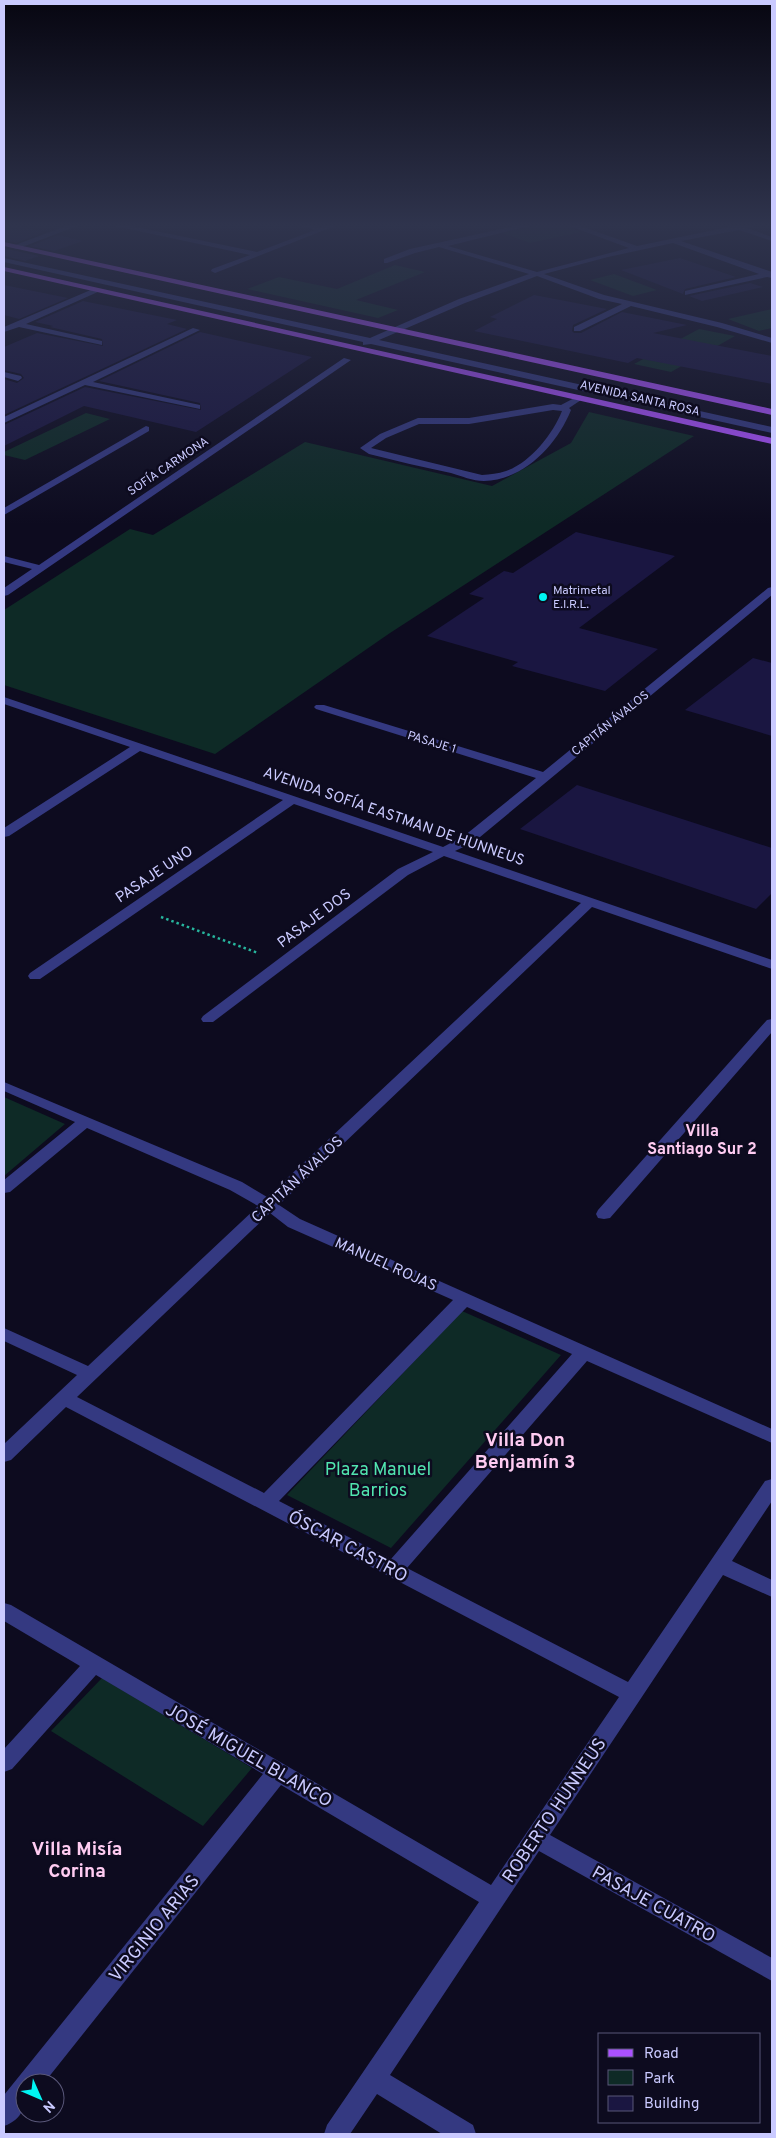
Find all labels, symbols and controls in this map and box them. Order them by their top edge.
street label: AVENIDA SANTA ROSA [578,377,701,421]
street label: SOFÍA CARMONA [125,434,212,500]
place label: Matrimetal E.I.R.L. [553,583,611,613]
marker: Matrimetal E.I.R.L. [537,591,549,603]
street label: CAPITÁN ÁVALOS [569,688,653,760]
street label: PASAJE 1 [405,728,458,758]
street label: AVENIDA SOFÍA EASTMAN DE HUNNEUS [260,763,527,871]
street label: PASAJE UNO [113,842,197,908]
street label: PASAJE DOS [274,885,356,953]
district label: Villa Santiago Sur 2 [647,1122,757,1160]
street label: CAPITÁN ÁVALOS [247,1132,348,1228]
street label: MANUEL ROJAS [331,1234,440,1296]
district label: Villa Don Benjamín 3 [475,1429,575,1475]
park label: Plaza Manuel Barrios [325,1459,431,1503]
street label: ÓSCAR CASTRO [283,1504,412,1589]
street label: JOSÉ MIGUEL BLANCO [161,1697,337,1813]
street label: ROBERTO HUNNEUS [498,1734,612,1888]
district label: Villa Misía Corina [32,1838,122,1884]
street label: PASAJE CUATRO [587,1862,719,1949]
street label: VIRGINIO ARIAS [105,1871,205,1987]
legend [598,2033,761,2123]
text: Road [644,2045,679,2064]
text: Park [644,2070,675,2089]
north arrow [15,2073,65,2123]
text: Building [644,2095,699,2114]
text: N [39,2097,58,2116]

